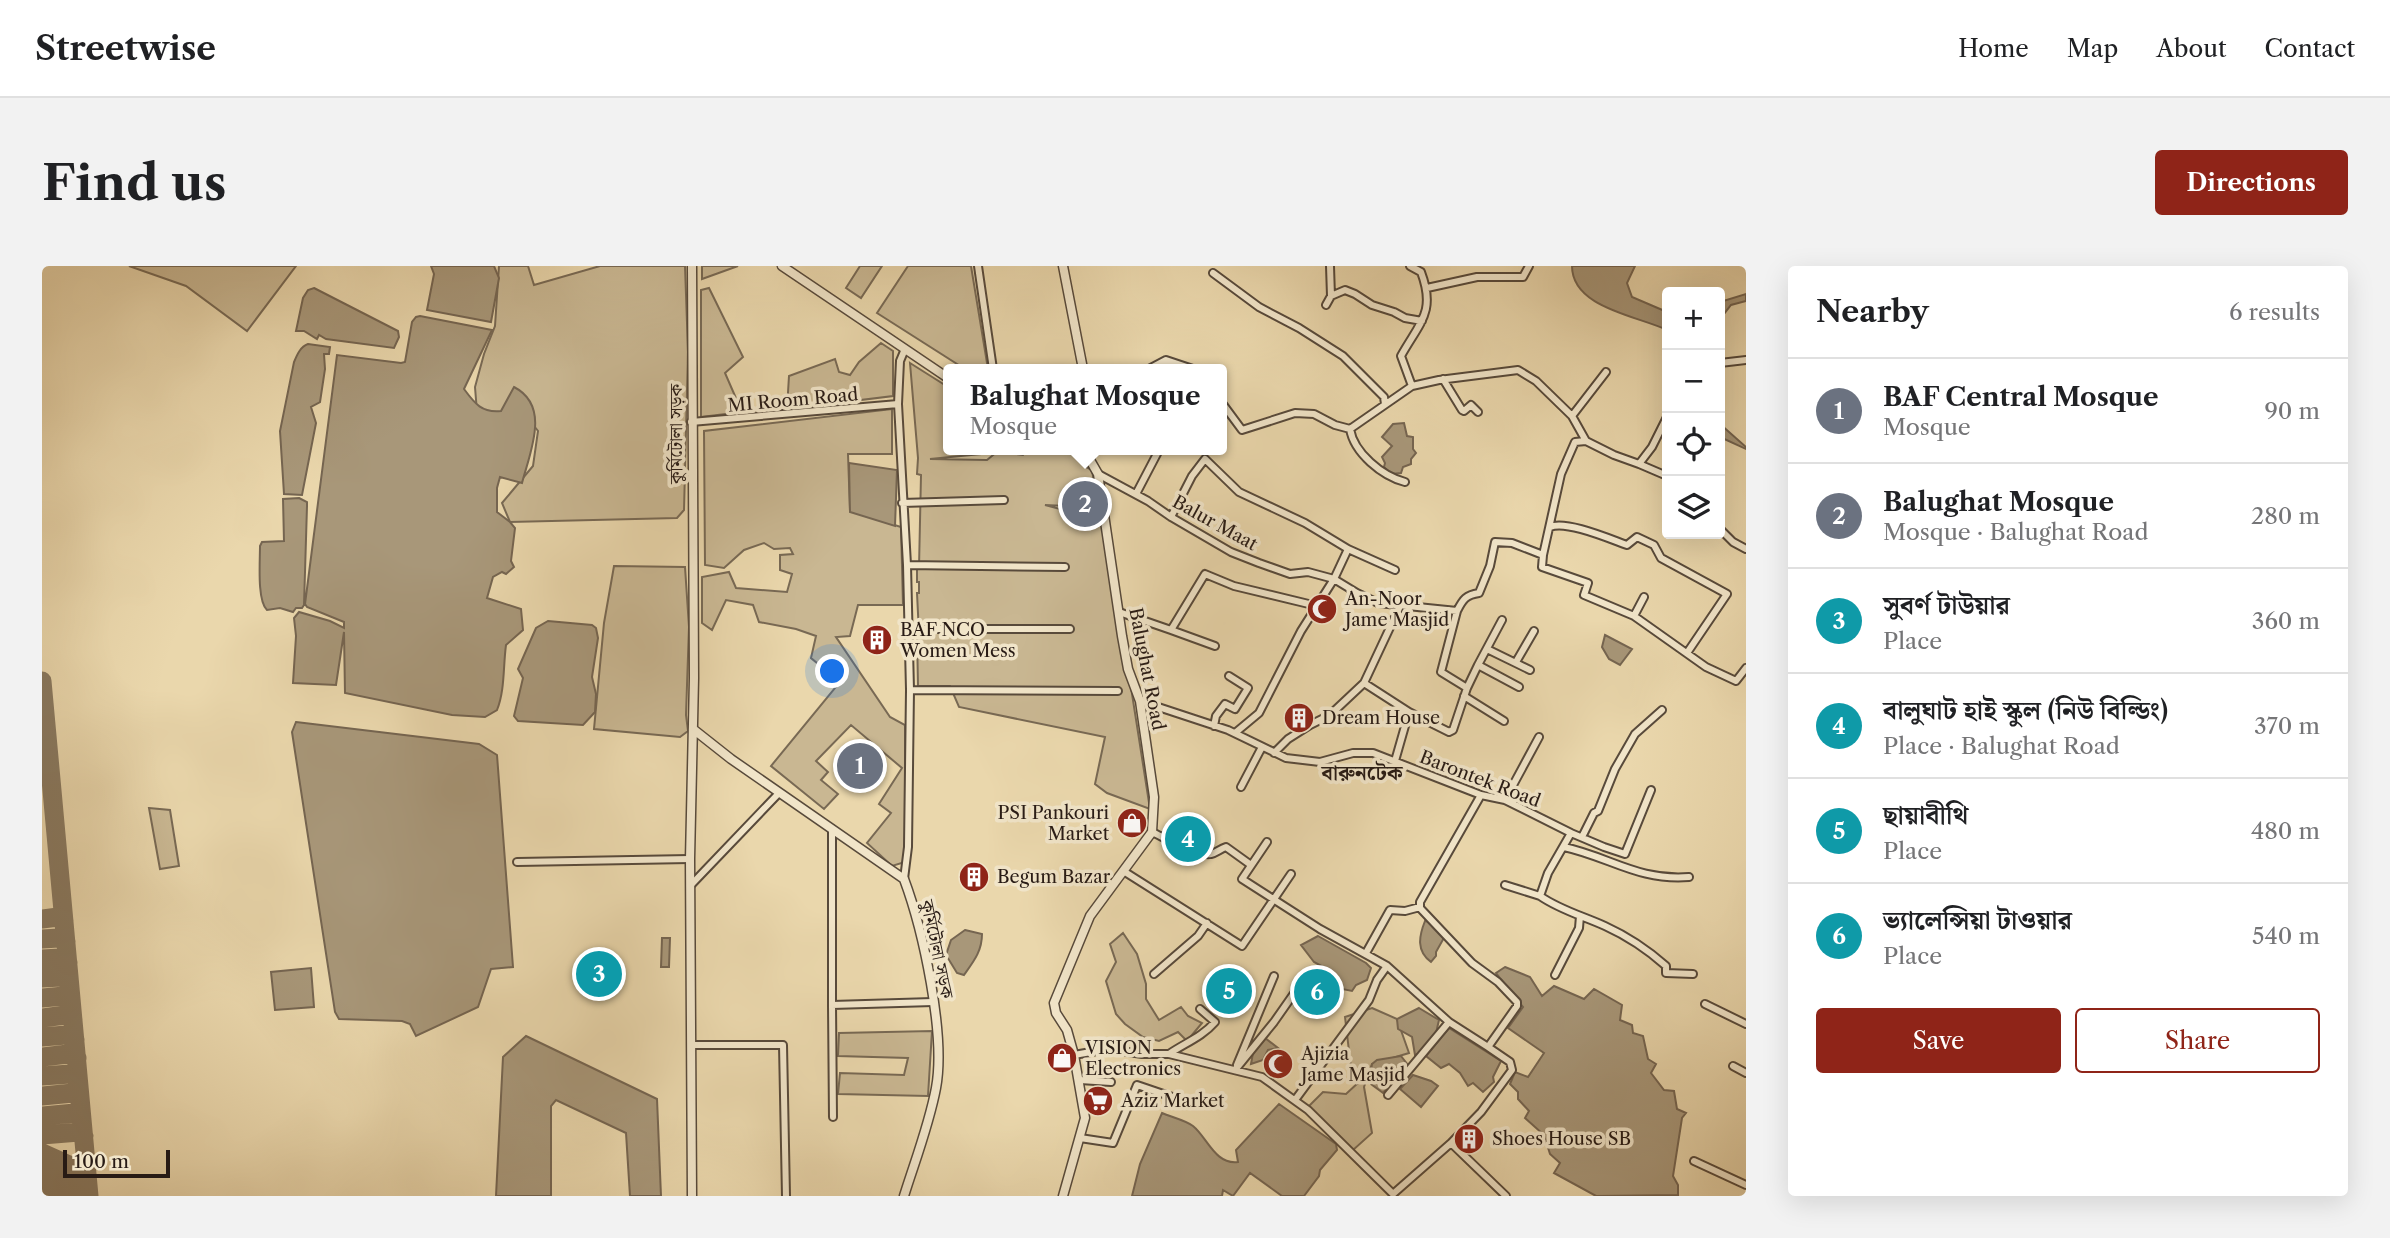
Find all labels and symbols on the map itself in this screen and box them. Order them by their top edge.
street label: কুর্মিটোলা সড়ক [665,383,687,485]
street label: MI Room Road [727,383,859,417]
pin: 2 [1062,478,1108,530]
street label: Balur Maat [1169,491,1262,556]
place label: An-Noor Jame Masjid [1342,588,1449,631]
mosque icon: An-Noor Jame Masjid [1305,592,1339,626]
street label: Balughat Road [1124,606,1170,732]
place label: BAF NCO Women Mess [899,619,1016,662]
building icon: BAF NCO Women Mess [860,623,894,657]
your location [815,654,849,688]
building icon: Dream House [1282,701,1316,735]
place label: Dream House [1322,707,1440,729]
pin: 1 [837,740,883,792]
street label: Barontek Road [1417,746,1543,812]
district label: বারুনটেক [1320,760,1404,785]
place label: PSI Pankouri Market [997,802,1110,845]
shop icon: PSI Pankouri Market [1115,806,1149,840]
pin: 4 [1165,813,1211,865]
building icon: Begum Bazar [957,860,991,894]
place label: Begum Bazar [997,866,1111,888]
street label: কুর্মিটোলা সড়ক [915,897,958,1002]
pin: 3 [576,948,622,1000]
pin: 5 [1206,965,1252,1017]
pin: 6 [1294,966,1340,1018]
place label: VISION Electronics [1084,1037,1181,1080]
shop icon: VISION Electronics [1045,1041,1079,1075]
place label: Ajizia Jame Masjid [1298,1043,1405,1086]
mosque icon: Ajizia Jame Masjid [1261,1047,1295,1081]
supermarket icon: Aziz Market [1081,1084,1115,1118]
place label: Aziz Market [1120,1090,1225,1112]
building icon: Shoes House SB [1452,1122,1486,1156]
place label: Shoes House SB [1492,1128,1631,1150]
scale bar [63,1147,170,1179]

